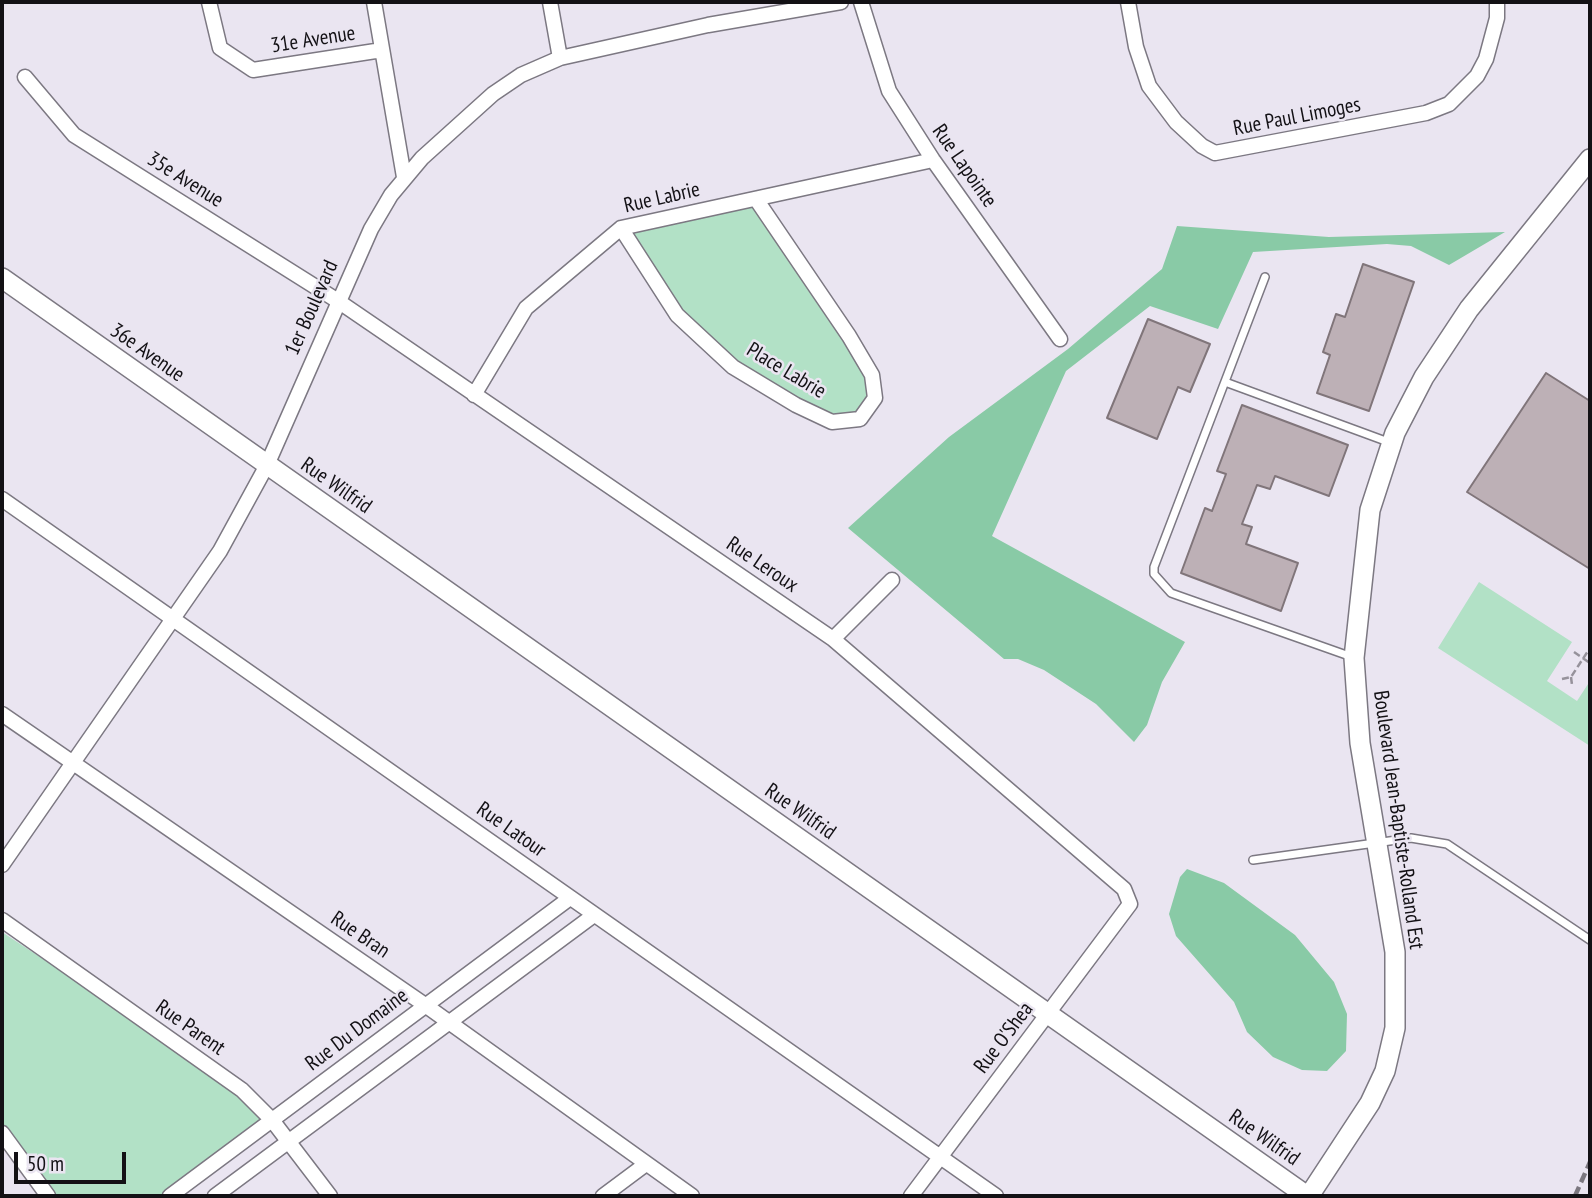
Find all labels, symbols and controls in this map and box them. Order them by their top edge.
street label: 31e Avenue [269,21,357,59]
street label: Rue Paul Limoges [1231,92,1363,142]
street label: Rue Lapointe [926,120,1002,212]
street label: 35e Avenue [142,147,228,213]
street label: Rue Labrie [622,177,702,219]
street label: 1er Boulevard [280,257,344,359]
street label: 36e Avenue [105,318,189,388]
street label: Place Labrie [742,338,830,404]
street label: Rue Wilfrid [296,453,376,519]
street label: Rue Leroux [721,532,803,598]
street label: Boulevard Jean-Baptiste-Rolland Est [1367,689,1429,951]
street label: Rue Wilfrid [760,779,840,845]
street label: Rue Latour [472,797,550,863]
street label: Rue Bran [326,906,394,964]
street label: Rue Du Domaine [301,983,413,1077]
street label: Rue Parent [150,995,230,1061]
street label: Rue O'Shea [969,998,1039,1078]
street label: Rue Wilfrid [1224,1105,1304,1171]
scale bar [18,1138,130,1182]
text: 50 m [27,1150,64,1177]

